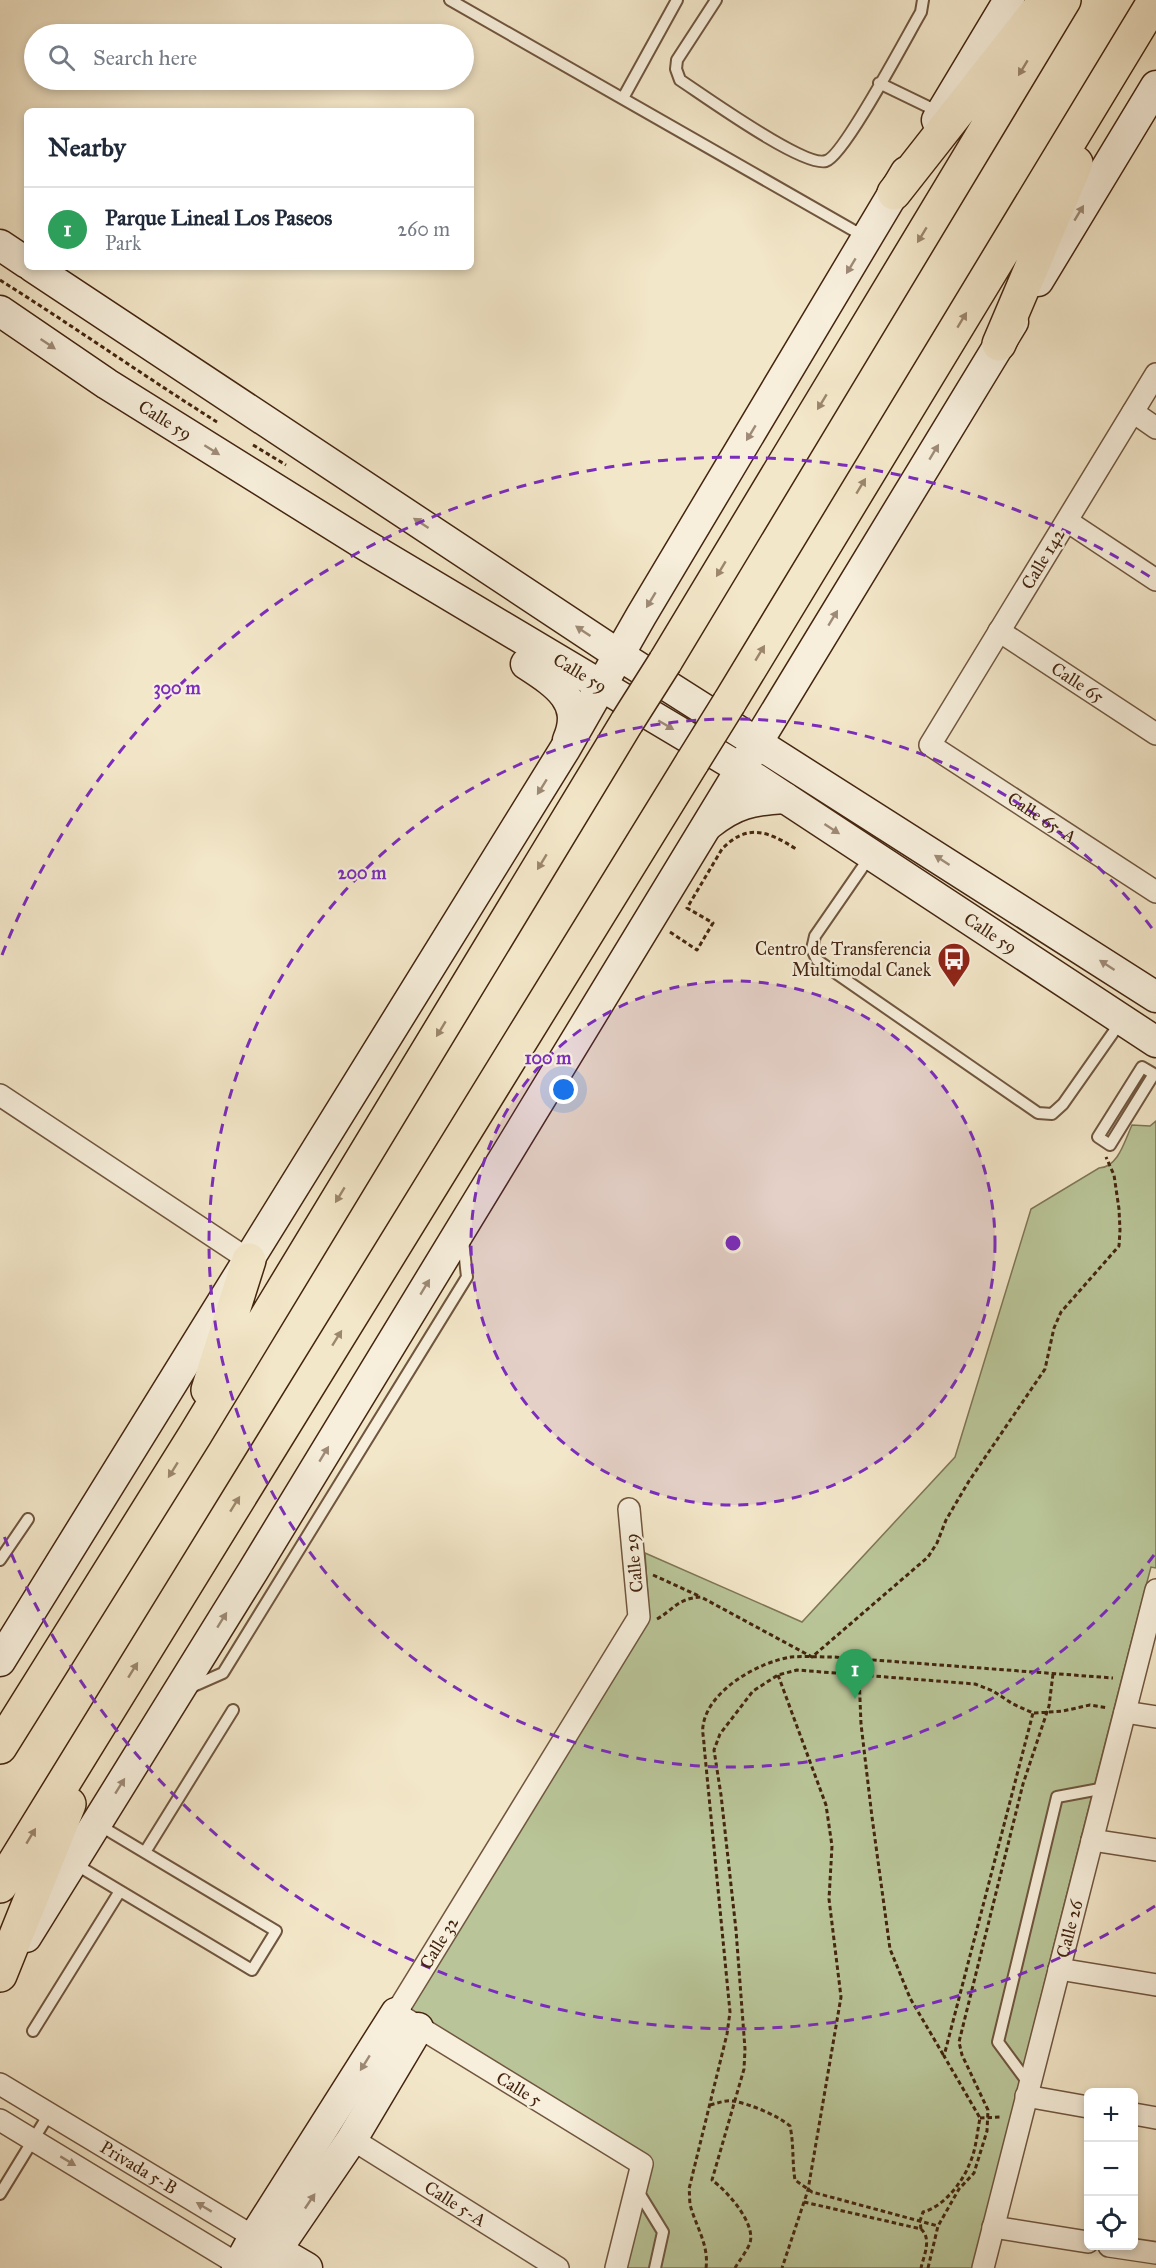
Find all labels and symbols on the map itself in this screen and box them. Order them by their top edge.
one-way arrow [1018,60,1028,77]
one-way arrow [1073,205,1084,221]
one-way arrow [917,227,928,243]
one-way arrow [846,258,856,275]
one-way arrow [956,312,967,328]
one-way arrow [40,338,56,350]
one-way arrow [816,394,827,410]
street label: Calle 59 [134,395,196,445]
one-way arrow [745,425,756,441]
one-way arrow [929,443,939,460]
one-way arrow [204,444,220,455]
one-way arrow [855,478,866,494]
one-way arrow [413,518,429,529]
street label: Calle 142 [1016,525,1070,593]
one-way arrow [716,561,726,578]
one-way arrow [645,592,656,608]
one-way arrow [827,610,838,626]
one-way arrow [576,625,592,637]
one-way arrow [754,645,765,661]
street label: Calle 59 [549,649,611,698]
street label: Calle 65 [1047,657,1109,708]
text: 300 m [153,677,201,700]
one-way arrow [658,720,675,730]
one-way arrow [536,779,547,795]
street label: Calle 65-A [1003,787,1081,848]
one-way arrow [823,823,840,834]
one-way arrow [537,854,547,871]
one-way arrow [934,855,951,866]
text: 200 m [338,862,387,884]
street label: Calle 59 [960,908,1021,959]
place label: Centro de Transferencia Multimodal Canek [755,938,932,981]
bus stop icon: Centro de Transferencia Multimodal Canek [936,941,972,988]
one-way arrow [1099,960,1115,971]
one-way arrow [435,1021,446,1037]
text: 100 m [525,1047,572,1069]
your location [549,1075,578,1104]
one-way arrow [334,1187,345,1203]
centre of rings [723,1233,743,1253]
one-way arrow [420,1279,431,1295]
one-way arrow [332,1330,343,1346]
one-way arrow [318,1446,329,1462]
one-way arrow [168,1462,179,1478]
one-way arrow [229,1496,240,1512]
street label: Calle 29 [620,1532,648,1594]
one-way arrow [217,1612,228,1628]
pin: 1 [836,1650,874,1699]
one-way arrow [127,1662,138,1678]
one-way arrow [114,1778,125,1794]
one-way arrow [25,1828,36,1844]
street label: Calle 26 [1052,1897,1088,1960]
street label: Calle 32 [415,1913,463,1973]
one-way arrow [359,2055,370,2071]
street label: Calle 5 [492,2067,546,2111]
street label: Privada 5-B [96,2136,181,2199]
one-way arrow [60,2156,76,2167]
street label: Calle 5-A [420,2176,490,2231]
one-way arrow [304,2193,315,2209]
one-way arrow [196,2202,212,2213]

